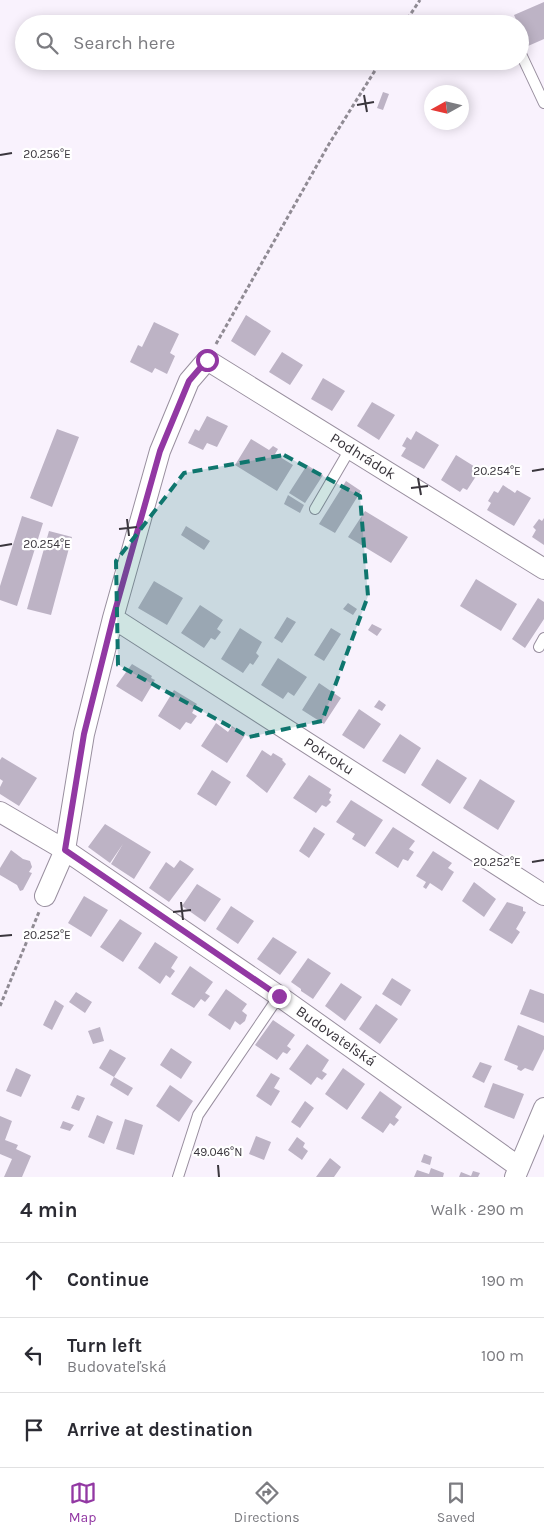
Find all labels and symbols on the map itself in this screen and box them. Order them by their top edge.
north arrow [424,85,469,130]
text: 20.256°E [23,147,71,161]
route start [196,349,219,372]
street label: Podhrádok [327,429,399,483]
text: 20.254°E [473,464,521,478]
text: 20.254°E [23,537,71,551]
street label: Pokroku [301,733,357,779]
text: 20.252°E [473,855,521,869]
text: 20.252°E [23,928,71,942]
route end [268,985,291,1008]
street label: Budovateľská [293,1002,379,1070]
text: 49.046°N [194,1145,242,1159]

